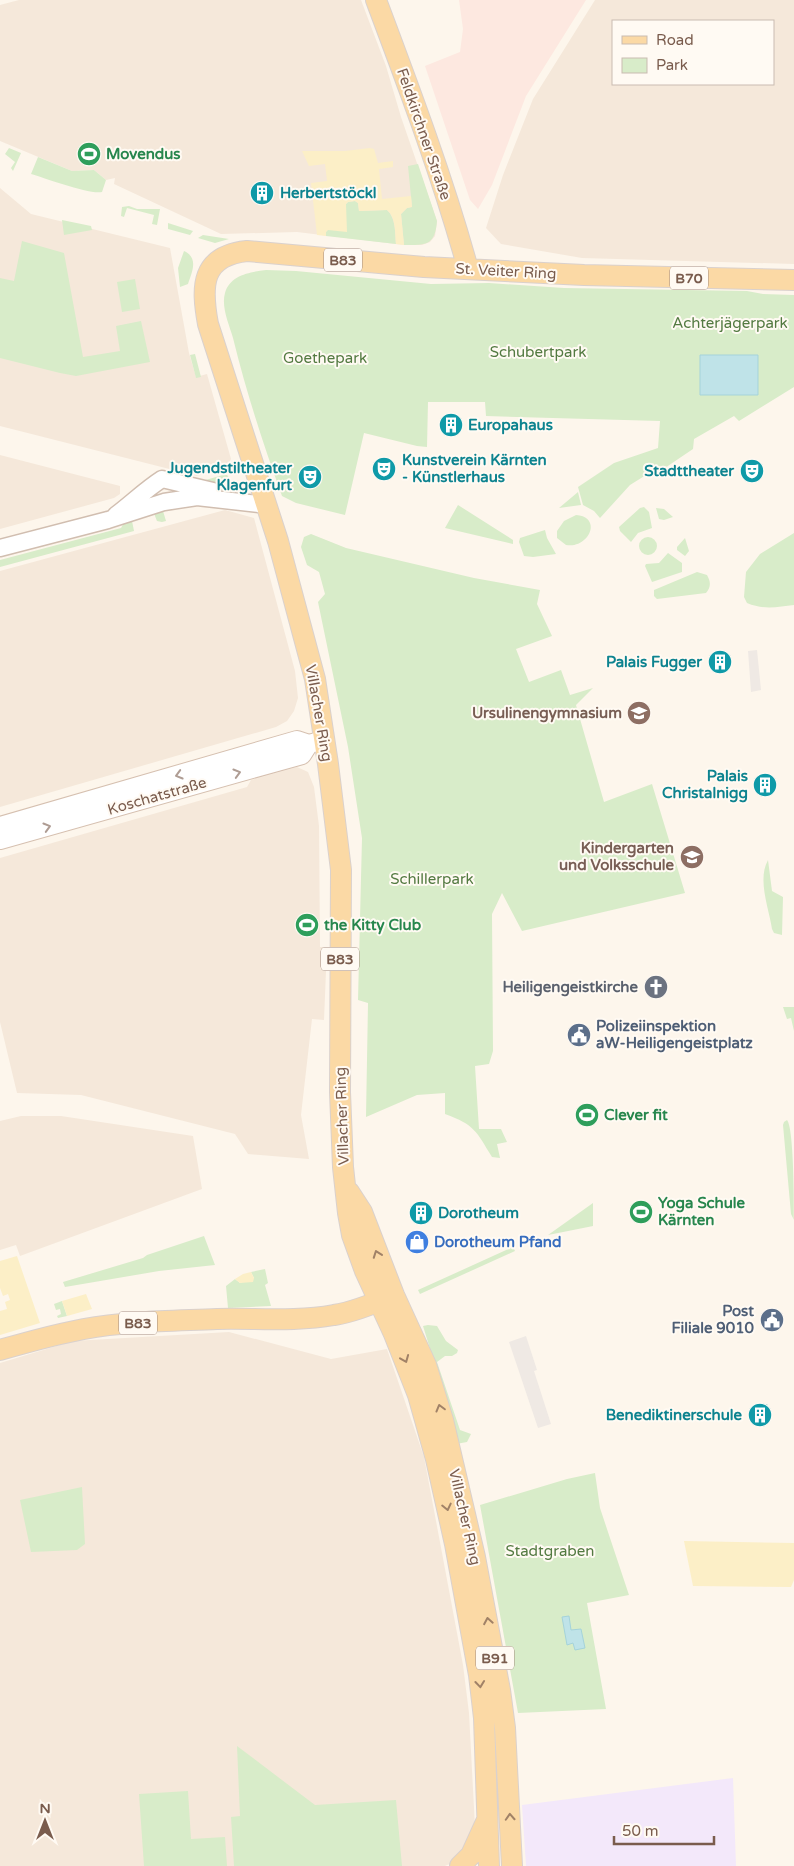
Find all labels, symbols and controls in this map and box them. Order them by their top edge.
legend [612,20,774,85]
text: Road [656,31,694,49]
text: Park [656,56,688,74]
street label: Feldkirchner Straße [393,66,455,202]
sports icon: Movendus [76,141,102,167]
place label: Movendus [106,145,181,163]
building icon: Herbertstöckl [249,180,275,206]
place label: Herbertstöckl [280,184,377,202]
road number: B83 [324,248,362,272]
street label: St. Veiter Ring [455,259,557,283]
road number: B70 [670,266,708,290]
park label: Achterjägerpark [672,314,788,332]
park label: Schubertpark [490,343,586,361]
park label: Goethepark [283,349,367,367]
building icon: Europahaus [438,412,464,438]
place label: Europahaus [468,416,553,435]
place label: Kunstverein Kärnten - Künstlerhaus [402,451,547,486]
theatre icon: Kunstverein Kärnten - Künstlerhaus [371,456,397,482]
theatre icon: Stadttheater [739,458,765,484]
place label: Jugendstiltheater Klagenfurt [167,459,292,495]
place label: Stadttheater [644,462,734,480]
theatre icon: Jugendstiltheater Klagenfurt [297,464,323,490]
building icon: Palais Fugger [707,649,733,675]
place label: Palais Fugger [606,653,702,672]
street label: Villacher Ring [302,663,336,763]
school or university icon: Ursulinengymnasium [626,700,652,726]
place label: Ursulinengymnasium [472,704,622,723]
place label: Palais Christalnigg [662,767,748,803]
one-way arrow [233,768,241,779]
one-way arrow [175,769,183,779]
building icon: Palais Christalnigg [752,772,778,798]
street label: Koschatstraße [105,773,209,819]
one-way arrow [42,822,51,833]
place label: Kindergarten und Volksschule [559,839,675,874]
school or university icon: Kindergarten und Volksschule [679,844,705,870]
park label: Schillerpark [390,870,474,888]
sports icon: the Kitty Club [294,912,320,938]
place label: the Kitty Club [323,916,422,935]
road number: B83 [321,948,359,971]
church icon: Heiligengeistkirche [643,974,669,1000]
place label: Heiligengeistkirche [502,978,639,997]
place label: Polizeiinspektion aW-Heiligengeistplatz [596,1017,753,1053]
public building icon: Polizeiinspektion aW-Heiligengeistplatz [566,1022,592,1048]
street label: Villacher Ring [331,1067,353,1165]
sports icon: Clever fit [574,1102,600,1128]
place label: Clever fit [604,1106,668,1124]
place label: Yoga Schule Kärnten [658,1194,746,1229]
sports icon: Yoga Schule Kärnten [628,1199,654,1225]
building icon: Dorotheum [408,1200,434,1226]
place label: Dorotheum [438,1204,519,1222]
shop icon: Dorotheum Pfand [404,1229,430,1255]
place label: Dorotheum Pfand [434,1233,561,1251]
one-way arrow [373,1250,383,1258]
place label: Post Filiale 9010 [672,1302,755,1337]
public building icon: Post Filiale 9010 [759,1307,785,1333]
road number: B83 [119,1312,157,1335]
one-way arrow [399,1355,409,1363]
building icon: Benediktinerschule [747,1402,773,1428]
one-way arrow [435,1404,446,1413]
place label: Benediktinerschule [606,1406,743,1424]
street label: Villacher Ring [445,1467,485,1567]
one-way arrow [441,1503,452,1512]
park label: Stadtgraben [506,1542,594,1560]
one-way arrow [484,1617,494,1626]
road number: B91 [476,1646,514,1670]
one-way arrow [474,1680,485,1688]
north arrow [20,1796,70,1846]
text: N [39,1800,51,1817]
one-way arrow [504,1813,515,1821]
scale bar [614,1814,714,1846]
text: 50 m [622,1822,659,1840]

